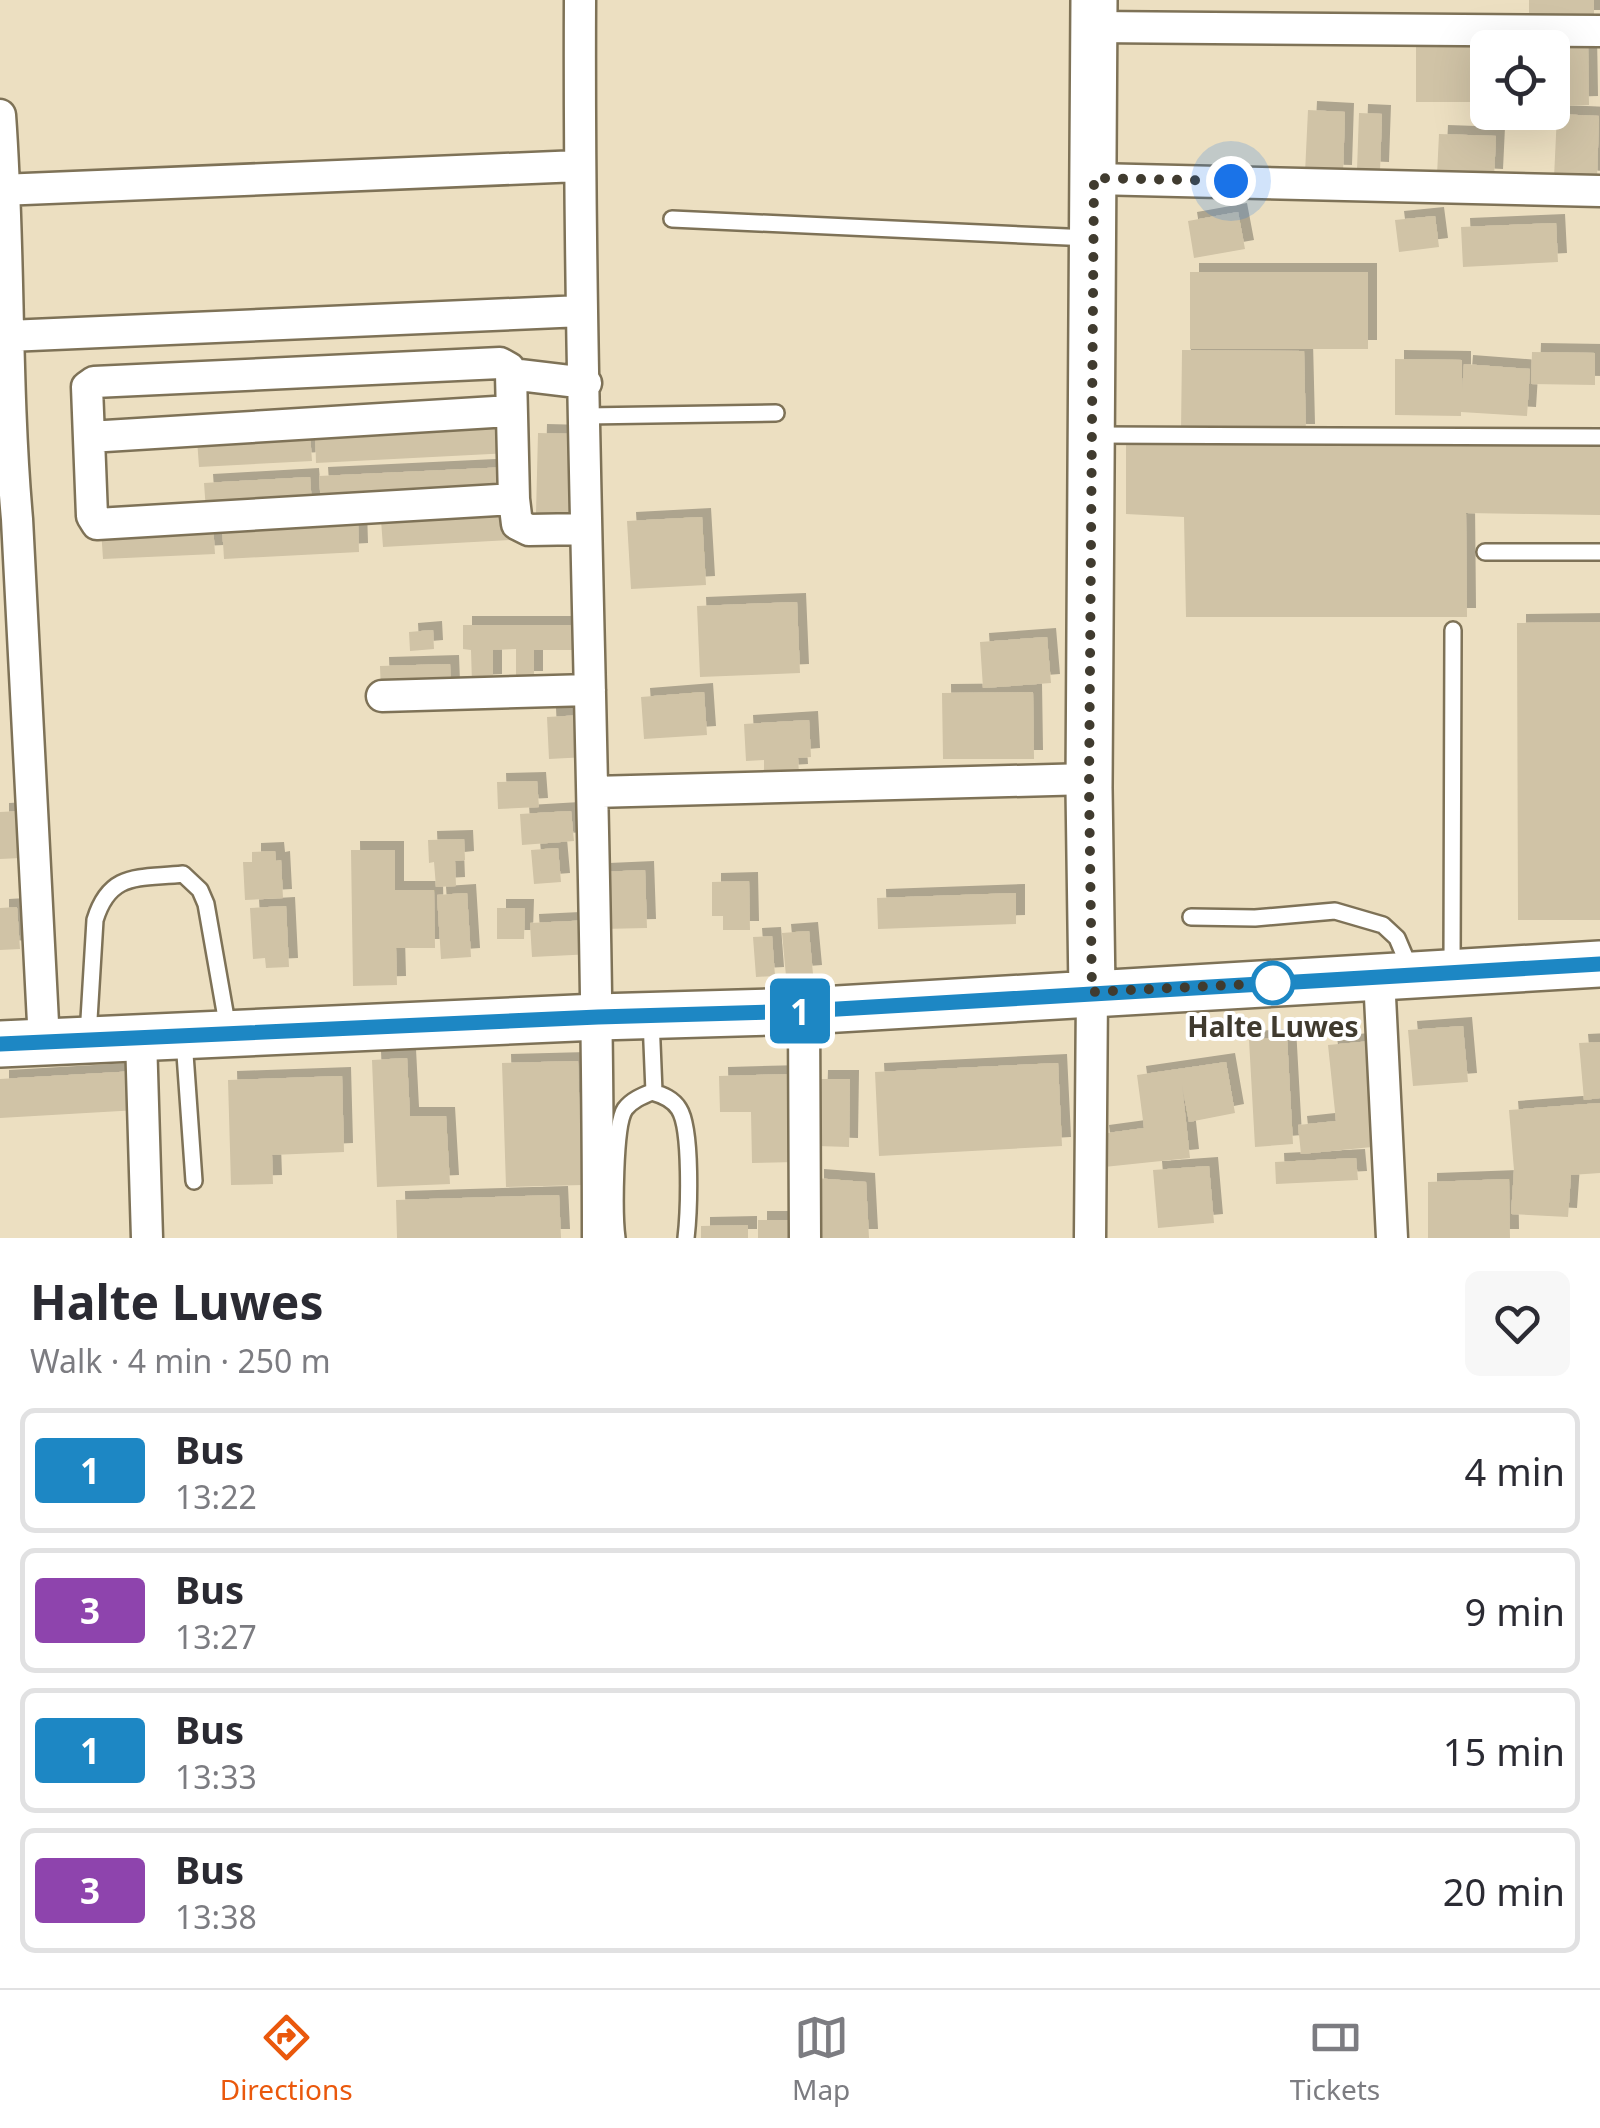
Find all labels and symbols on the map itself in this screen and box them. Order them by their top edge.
your location [1206,156,1256,206]
marker: Halte Luwes [1252,962,1294,1004]
line badge: 1 [768,978,832,1044]
place label: Halte Luwes [1187,1007,1359,1045]

